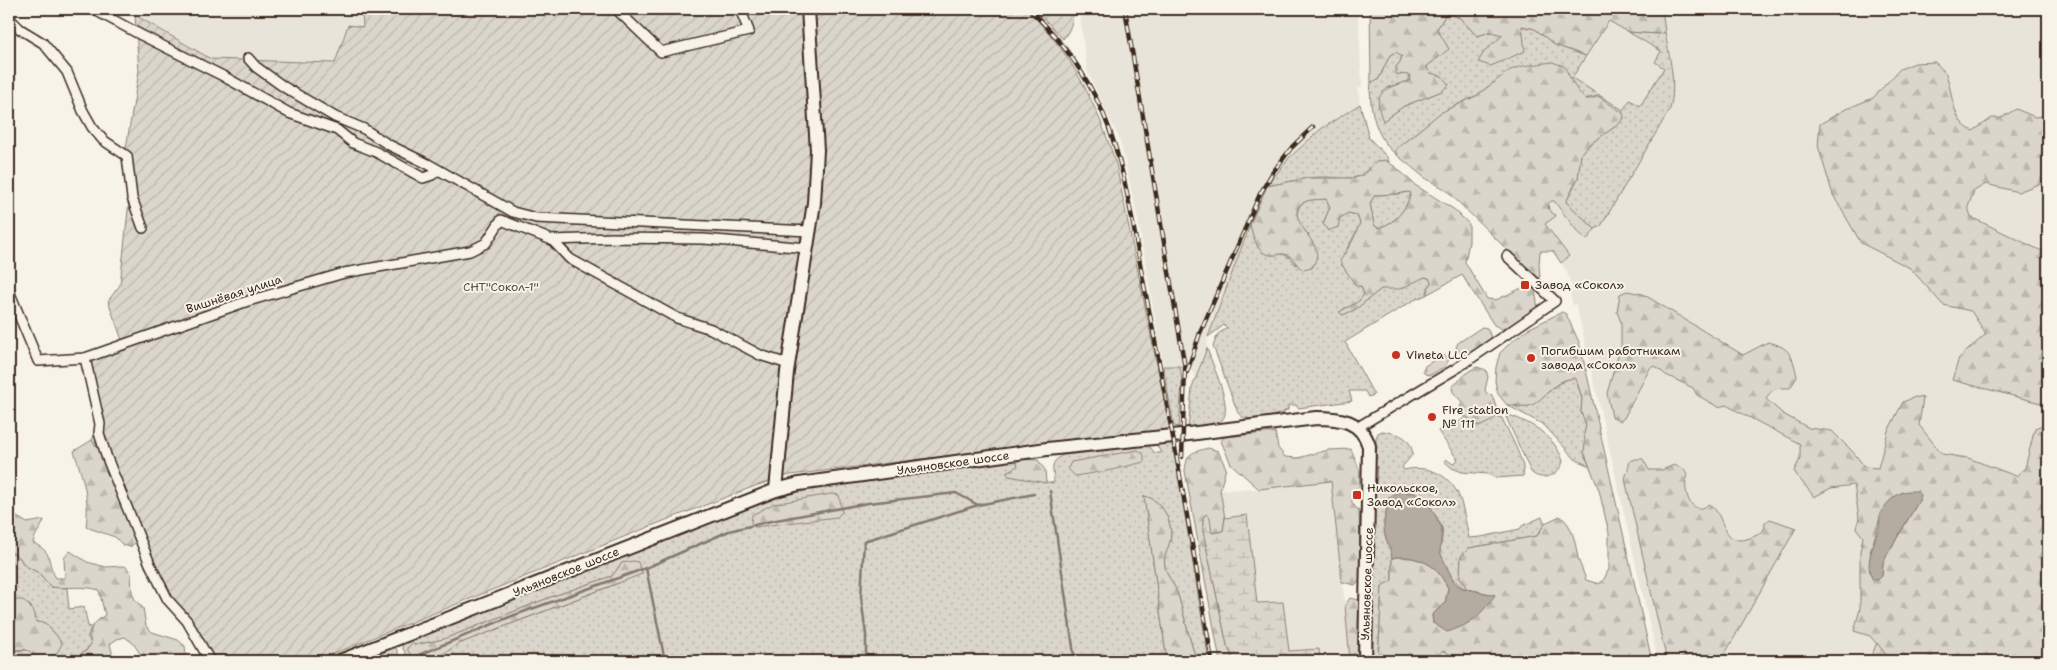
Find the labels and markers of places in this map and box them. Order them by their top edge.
place label: Завод «Сокол» [1535,277,1624,293]
marker: Завод «Сокол» [1519,279,1531,291]
place label: Погибшим работникам завода «Сокол» [1541,343,1680,373]
place label: Vineta LLC [1406,347,1468,363]
marker: Vineta LLC [1390,349,1402,361]
marker: Погибшим работникам завода «Сокол» [1525,352,1537,364]
place label: Fire station № 111 [1442,402,1508,432]
marker: Fire station № 111 [1426,411,1438,423]
place label: Никольское, Завод «Сокол» [1367,480,1456,510]
marker: Никольское, Завод «Сокол» [1351,489,1363,501]

